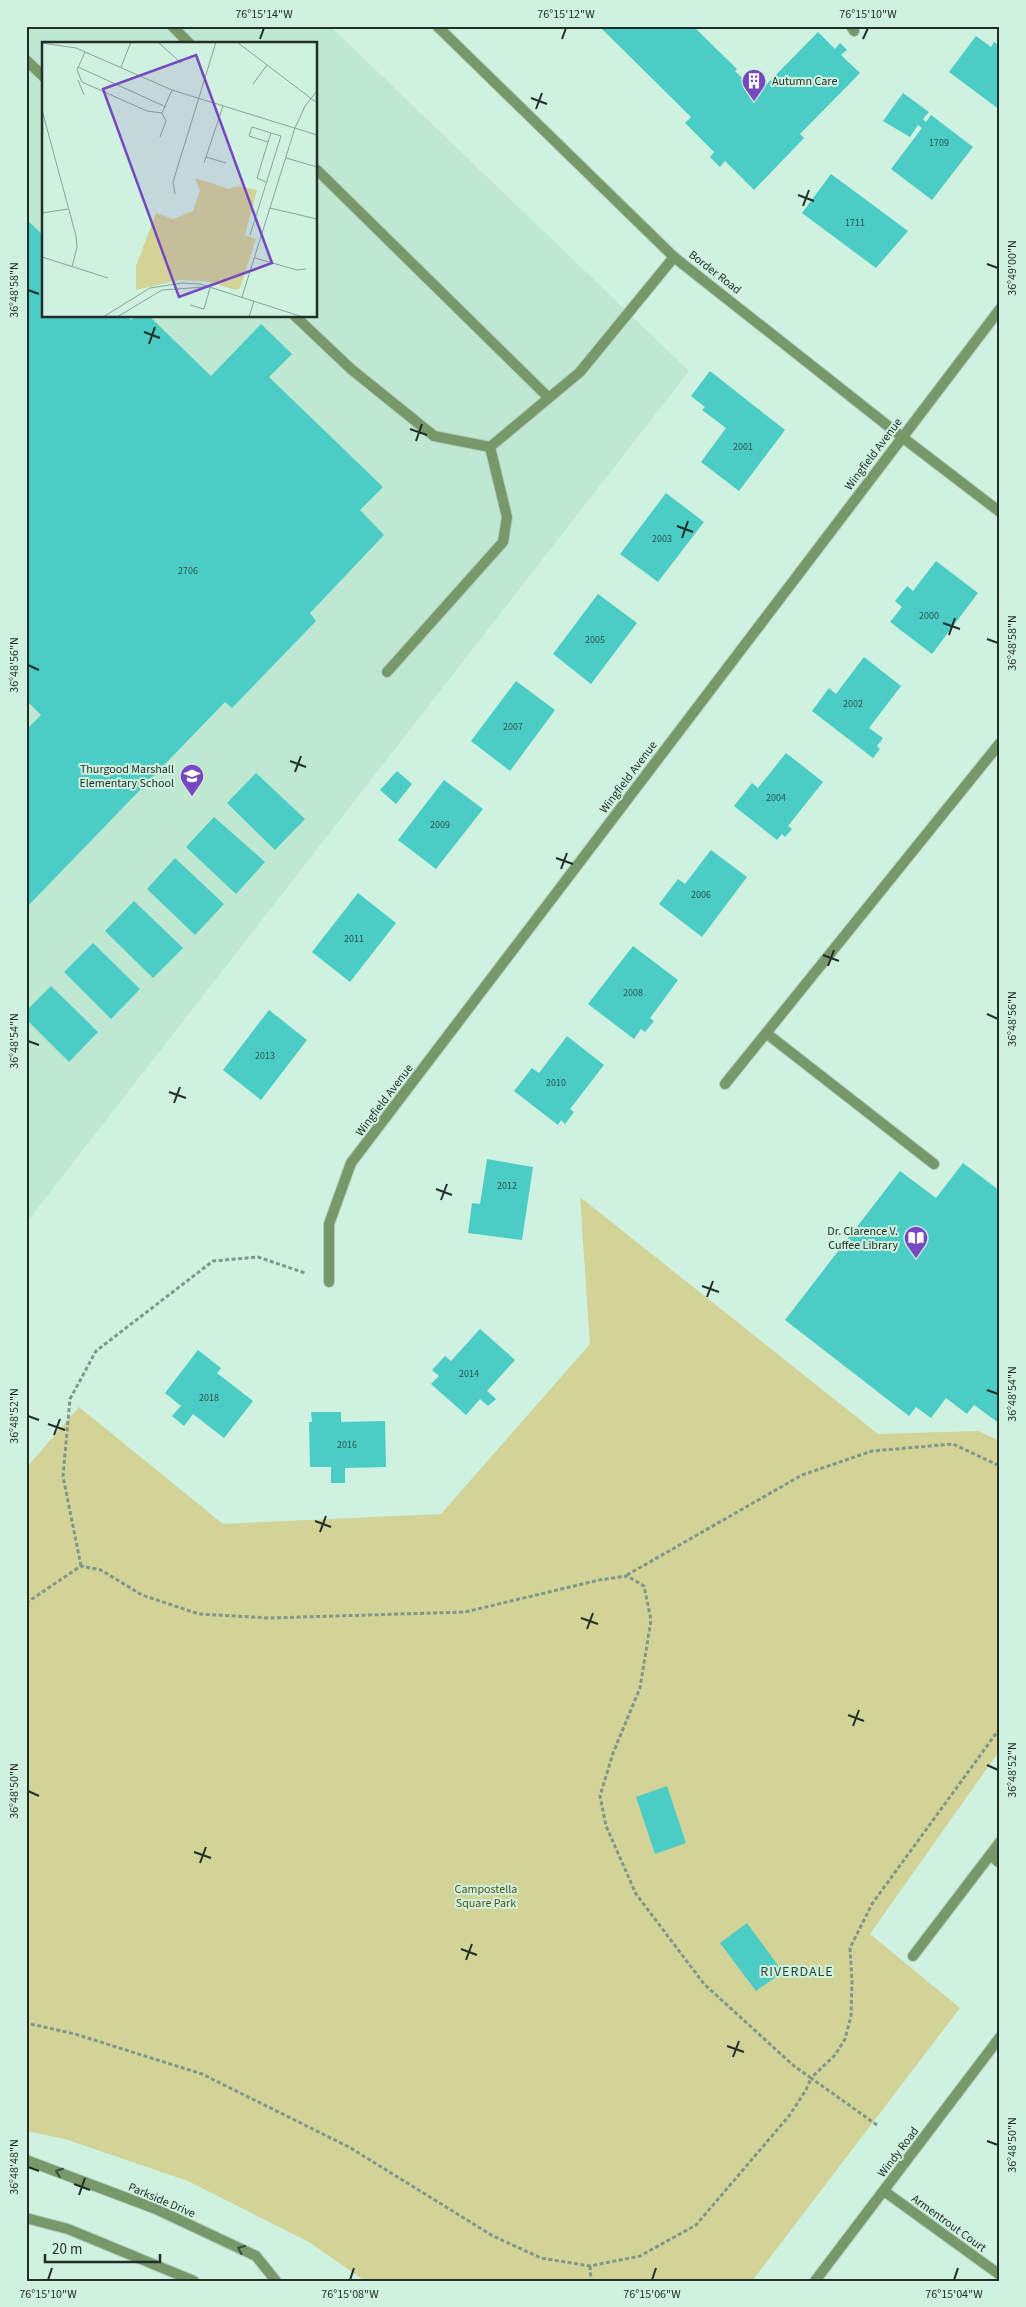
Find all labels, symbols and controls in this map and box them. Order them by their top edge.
text: 76°15'14"W [235,6,293,23]
text: 76°15'12"W [537,6,595,23]
text: 76°15'10"W [839,6,897,23]
inset map [42,42,318,318]
building icon: Autumn Care [741,68,767,102]
place label: Autumn Care [772,73,837,90]
house number: 1709 [929,136,949,150]
house number: 1711 [845,216,865,230]
text: 36°49'00"N [1004,240,1021,296]
street label: Border Road [685,246,745,298]
text: 36°48'58"N [6,262,23,318]
street label: Wingfield Avenue [841,415,906,494]
house number: 2001 [733,440,753,454]
house number: 2003 [652,532,672,546]
house number: 2706 [178,564,198,578]
house number: 2000 [919,609,939,623]
text: 36°48'58"N [1004,615,1021,671]
house number: 2005 [585,633,605,647]
text: 36°48'56"N [6,637,23,693]
house number: 2002 [843,697,863,711]
house number: 2007 [503,720,523,734]
street label: Wingfield Avenue [596,738,661,817]
place label: Thurgood Marshall Elementary School [79,761,174,792]
school or university icon: Thurgood Marshall Elementary School [179,763,205,797]
house number: 2004 [766,791,786,805]
house number: 2009 [430,818,450,832]
house number: 2006 [691,888,711,902]
house number: 2011 [344,932,364,946]
house number: 2008 [623,986,643,1000]
text: 36°48'56"N [1004,991,1021,1047]
text: 36°48'54"N [6,1013,23,1069]
house number: 2013 [255,1049,275,1063]
street label: Wingfield Avenue [352,1061,417,1140]
house number: 2010 [546,1076,566,1090]
house number: 2012 [497,1179,517,1193]
place label: Dr. Clarence V. Cuffee Library [827,1223,898,1254]
library icon: Dr. Clarence V. Cuffee Library [903,1225,929,1259]
text: 36°48'54"N [1004,1366,1021,1422]
house number: 2014 [459,1367,479,1381]
text: 36°48'52"N [6,1388,23,1444]
house number: 2018 [199,1391,219,1405]
house number: 2016 [337,1438,357,1452]
text: 36°48'52"N [1004,1742,1021,1798]
text: 36°48'50"N [6,1763,23,1819]
park label: Campostella Square Park [455,1881,517,1912]
district label: RIVERDALE [760,1962,834,1982]
text: 36°48'50"N [1004,2117,1021,2173]
street label: Windy Road [874,2123,923,2181]
text: 36°48'48"N [6,2139,23,2195]
one-way arrow [55,2168,64,2178]
street label: Parkside Drive [126,2179,198,2222]
street label: Armentrout Court [908,2190,990,2256]
scale bar [45,2232,160,2264]
text: 20 m [52,2239,82,2260]
one-way arrow [237,2244,246,2255]
text: 76°15'10"W [19,2286,77,2303]
text: 76°15'08"W [321,2286,379,2303]
text: 76°15'06"W [623,2286,681,2303]
text: 76°15'04"W [925,2286,983,2303]

